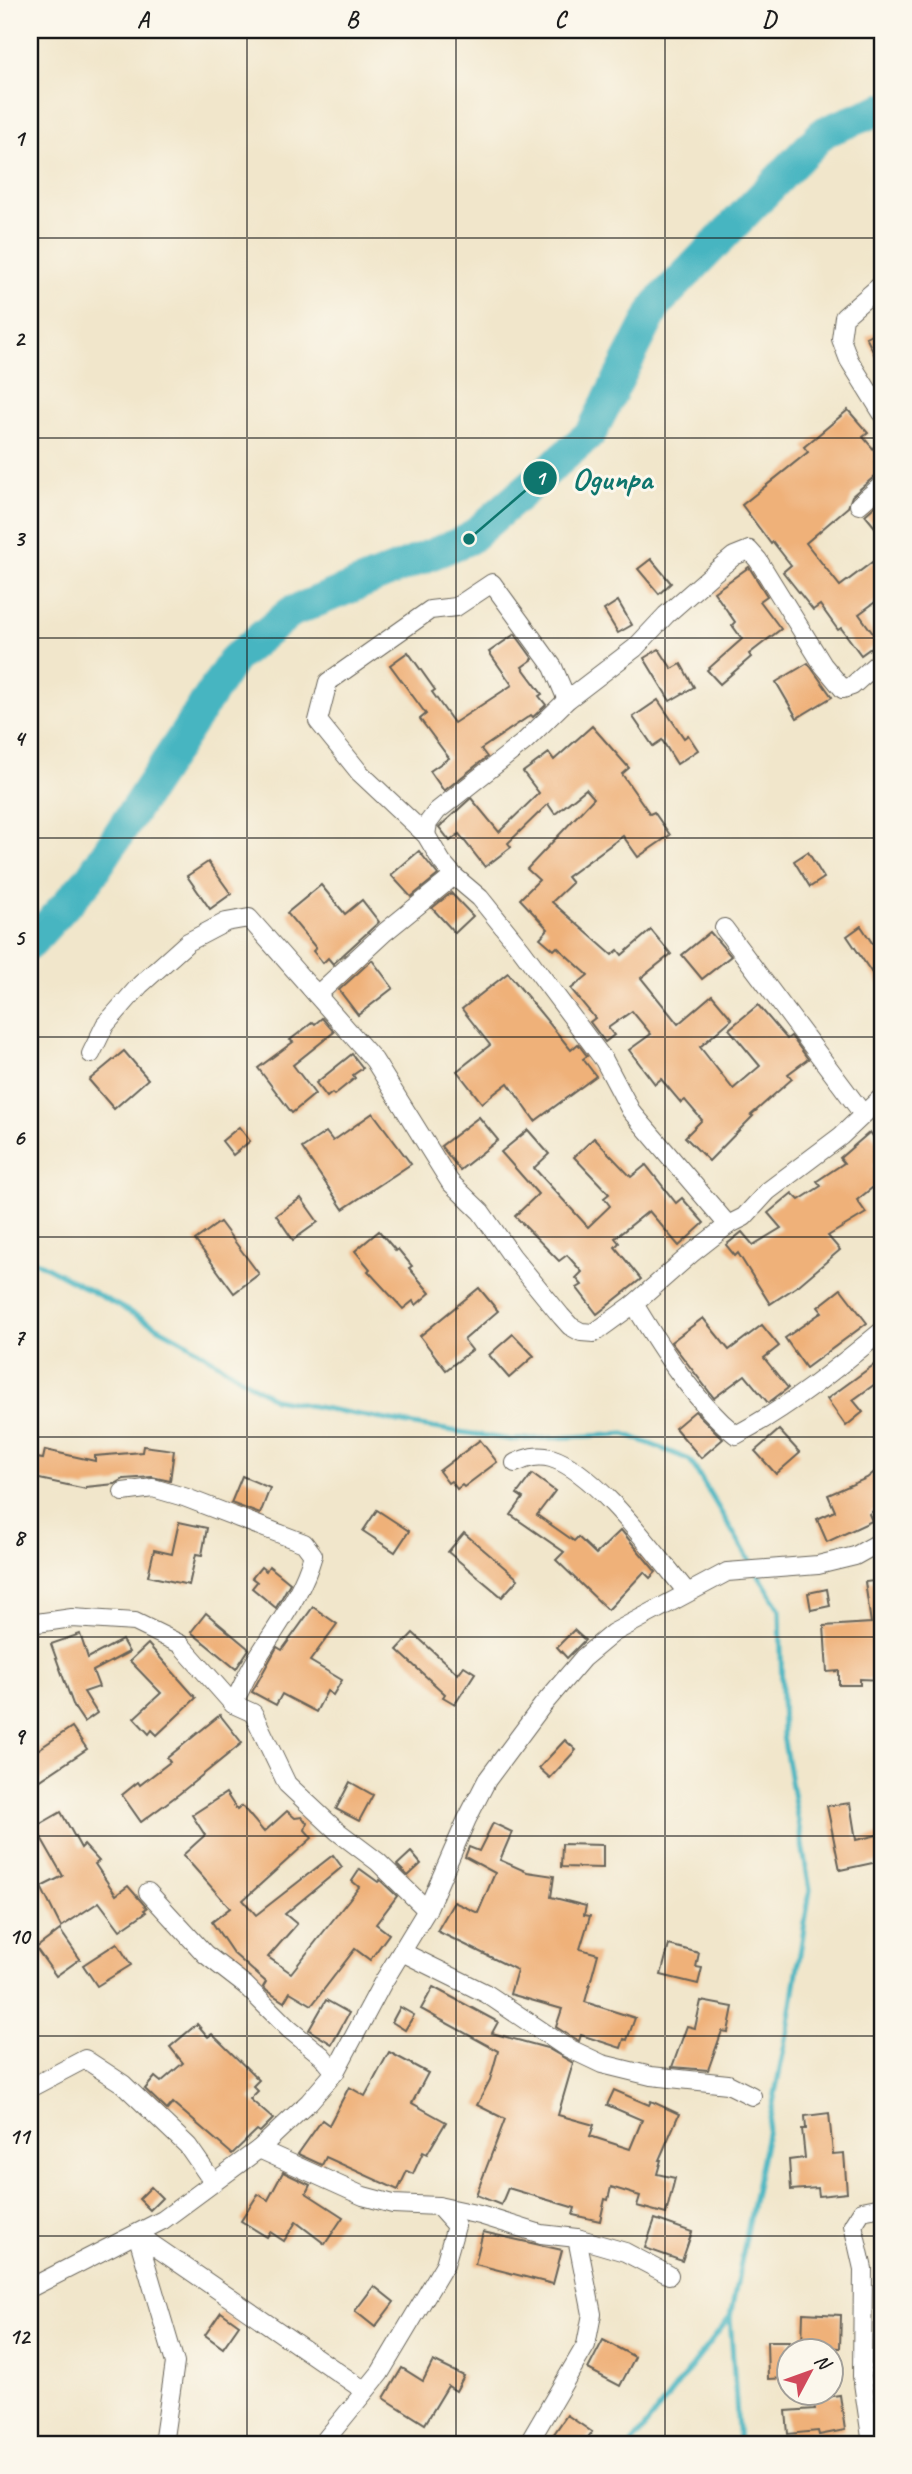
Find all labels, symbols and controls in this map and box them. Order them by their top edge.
text: A [137,5,151,34]
text: B [346,5,360,34]
text: C [555,5,569,34]
text: D [762,5,778,34]
text: 1 [14,124,27,153]
text: 2 [14,324,27,353]
callout: Ogunpa [523,451,666,504]
text: Ogunpa [572,458,655,499]
text: 1 [535,465,547,491]
text: 3 [14,524,27,553]
text: 4 [14,724,27,753]
text: 5 [14,923,26,952]
text: 6 [14,1123,27,1152]
text: 7 [14,1323,27,1352]
text: 8 [14,1523,27,1552]
text: 9 [14,1722,27,1751]
text: 10 [9,1922,32,1951]
text: 11 [9,2122,32,2151]
text: 12 [9,2322,32,2351]
north arrow [776,2338,846,2408]
text: N [809,2349,837,2376]

